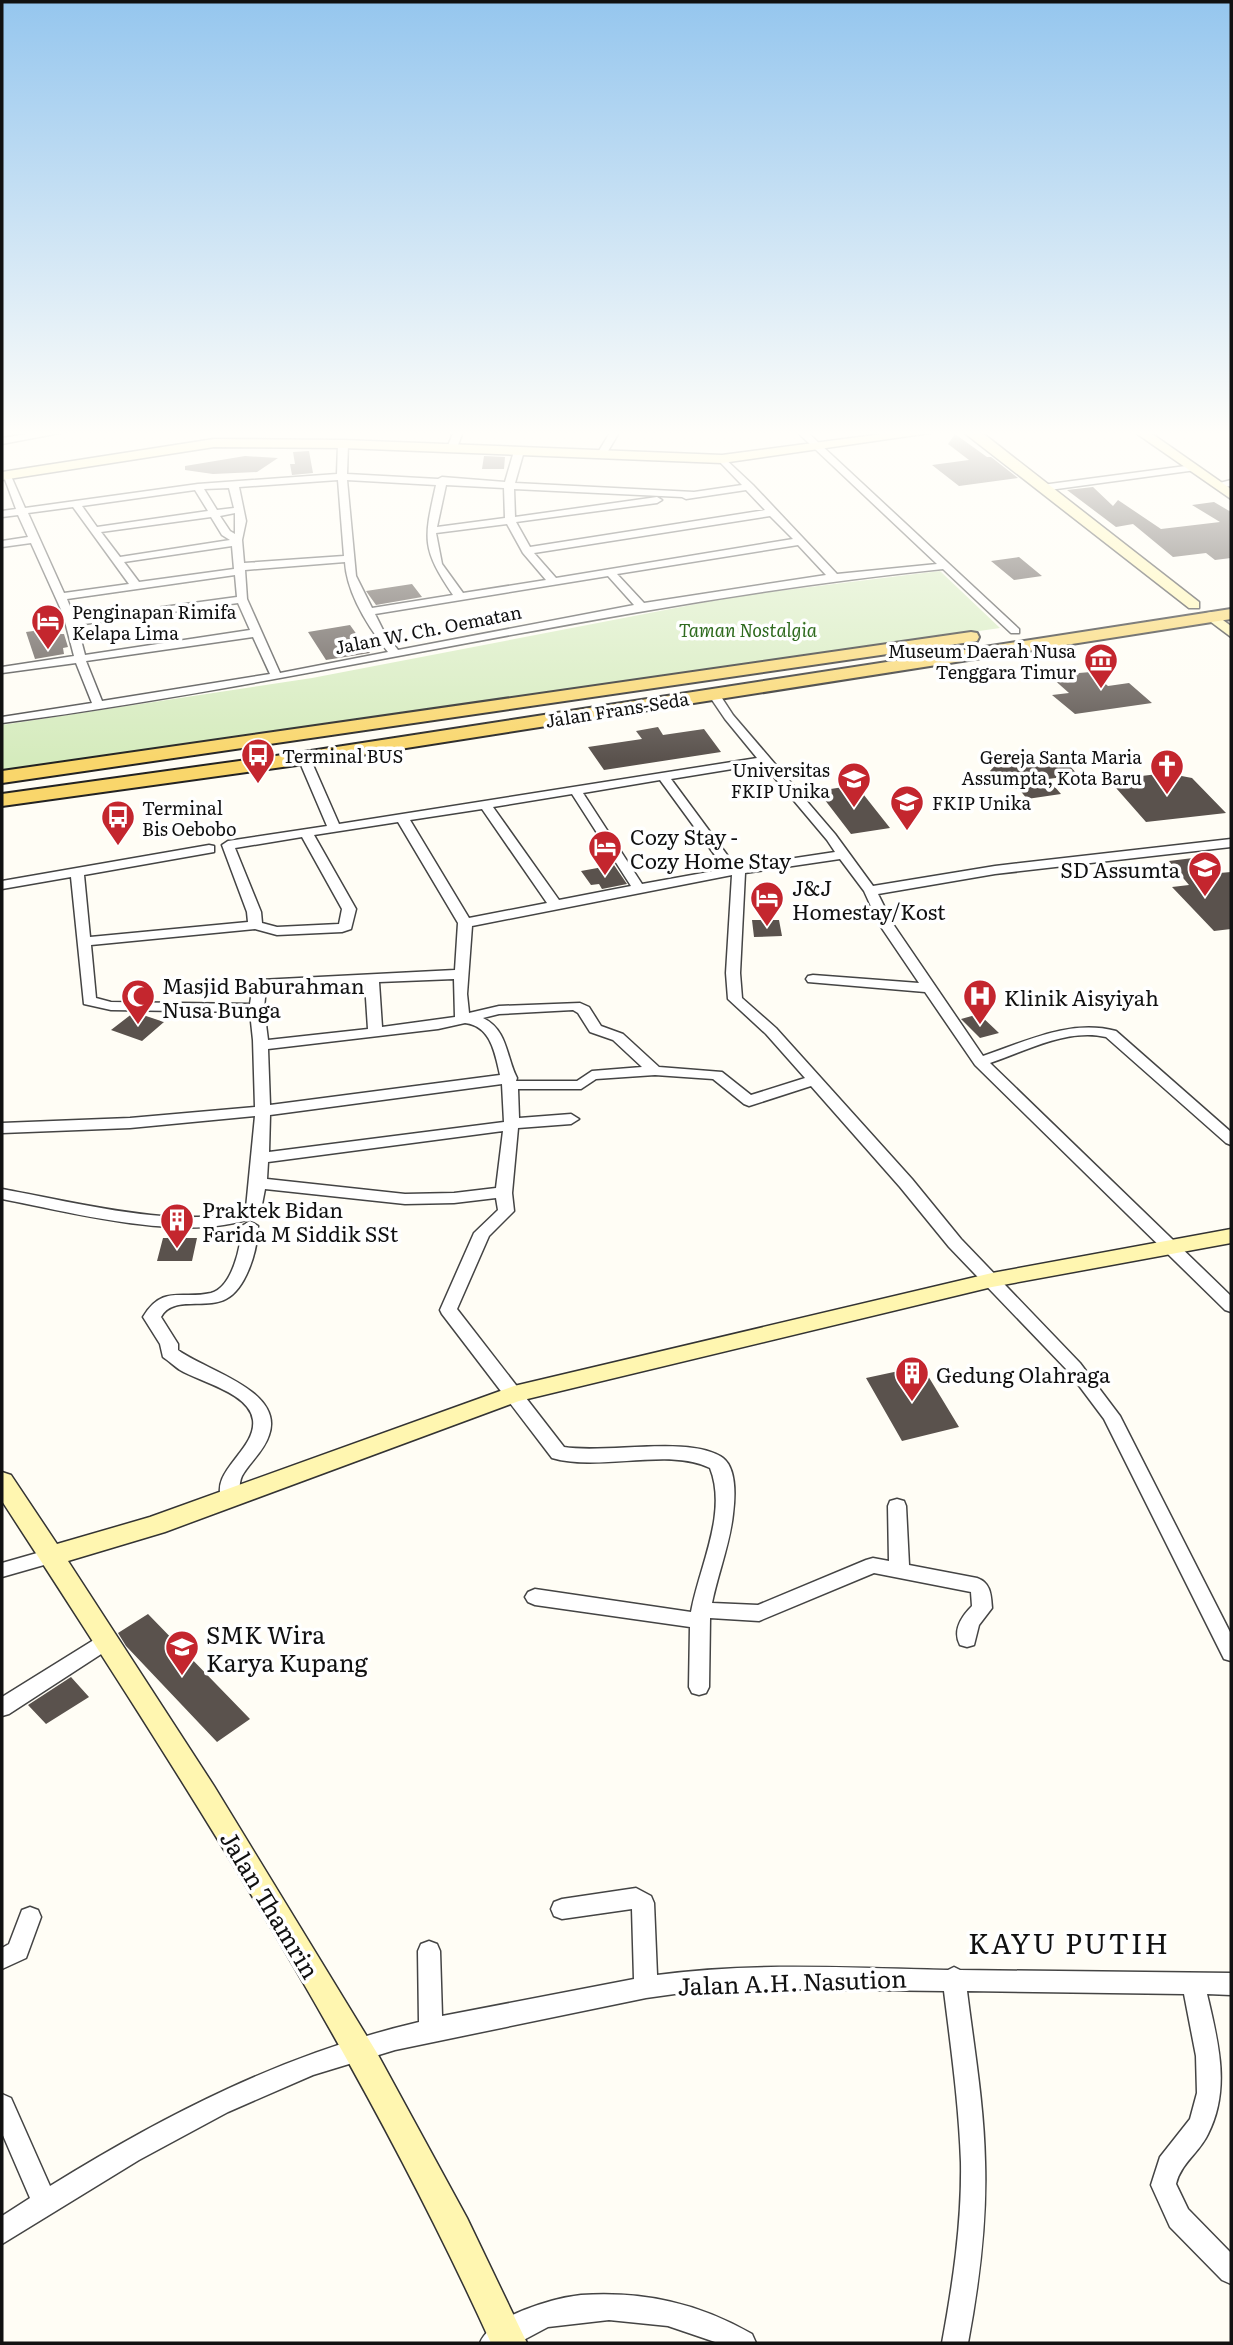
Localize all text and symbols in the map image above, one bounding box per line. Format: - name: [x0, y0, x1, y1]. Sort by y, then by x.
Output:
- place label: Penginapan Rimifa Kelapa Lima: [72, 598, 237, 646]
- street label: Jalan W. Ch. Oematan: [332, 598, 524, 660]
- hotel icon: Penginapan Rimifa Kelapa Lima: [29, 602, 67, 651]
- park label: Taman Nostalgia: [679, 616, 818, 643]
- place label: Museum Daerah Nusa Tenggara Timur: [888, 637, 1076, 685]
- museum icon: Museum Daerah Nusa Tenggara Timur: [1082, 641, 1120, 690]
- street label: Jalan Frans-Seda: [543, 684, 691, 734]
- bus stop icon: Terminal BUS: [239, 736, 277, 785]
- place label: Terminal BUS: [282, 742, 403, 769]
- place label: Gereja Santa Maria Assumpta, Kota Baru: [962, 743, 1142, 791]
- church icon: Gereja Santa Maria Assumpta, Kota Baru: [1148, 747, 1186, 796]
- place label: Universitas FKIP Unika: [731, 756, 830, 804]
- school or university icon: Universitas FKIP Unika: [835, 760, 873, 809]
- school or university icon: FKIP Unika: [888, 783, 926, 832]
- place label: FKIP Unika: [932, 789, 1032, 816]
- place label: Terminal Bis Oebobo: [142, 794, 237, 842]
- bus stop icon: Terminal Bis Oebobo: [99, 798, 137, 847]
- place label: Cozy Stay - Cozy Home Stay: [630, 820, 792, 875]
- hotel icon: Cozy Stay - Cozy Home Stay: [586, 828, 624, 877]
- school or university icon: SD Assumta: [1186, 849, 1224, 898]
- place label: SD Assumta: [1060, 853, 1181, 884]
- place label: J&J Homestay/Kost: [792, 871, 946, 926]
- hotel icon: J&J Homestay/Kost: [748, 879, 786, 928]
- place label: Masjid Baburahman Nusa Bunga: [162, 969, 365, 1024]
- mosque icon: Masjid Baburahman Nusa Bunga: [119, 977, 157, 1026]
- hospital icon: Klinik Aisyiyah: [961, 977, 999, 1026]
- place label: Klinik Aisyiyah: [1004, 981, 1159, 1012]
- place label: Praktek Bidan Farida M Siddik SSt: [202, 1193, 399, 1248]
- building icon: Praktek Bidan Farida M Siddik SSt: [158, 1201, 196, 1250]
- building icon: Gedung Olahraga: [893, 1354, 931, 1403]
- place label: Gedung Olahraga: [936, 1358, 1111, 1389]
- place label: SMK Wira Karya Kupang: [206, 1616, 369, 1679]
- school or university icon: SMK Wira Karya Kupang: [163, 1628, 201, 1677]
- street label: Jalan Thamrin: [213, 1823, 329, 1985]
- district label: KAYU PUTIH: [968, 1921, 1170, 1963]
- street label: Jalan A.H. Nasution: [677, 1960, 907, 2002]

